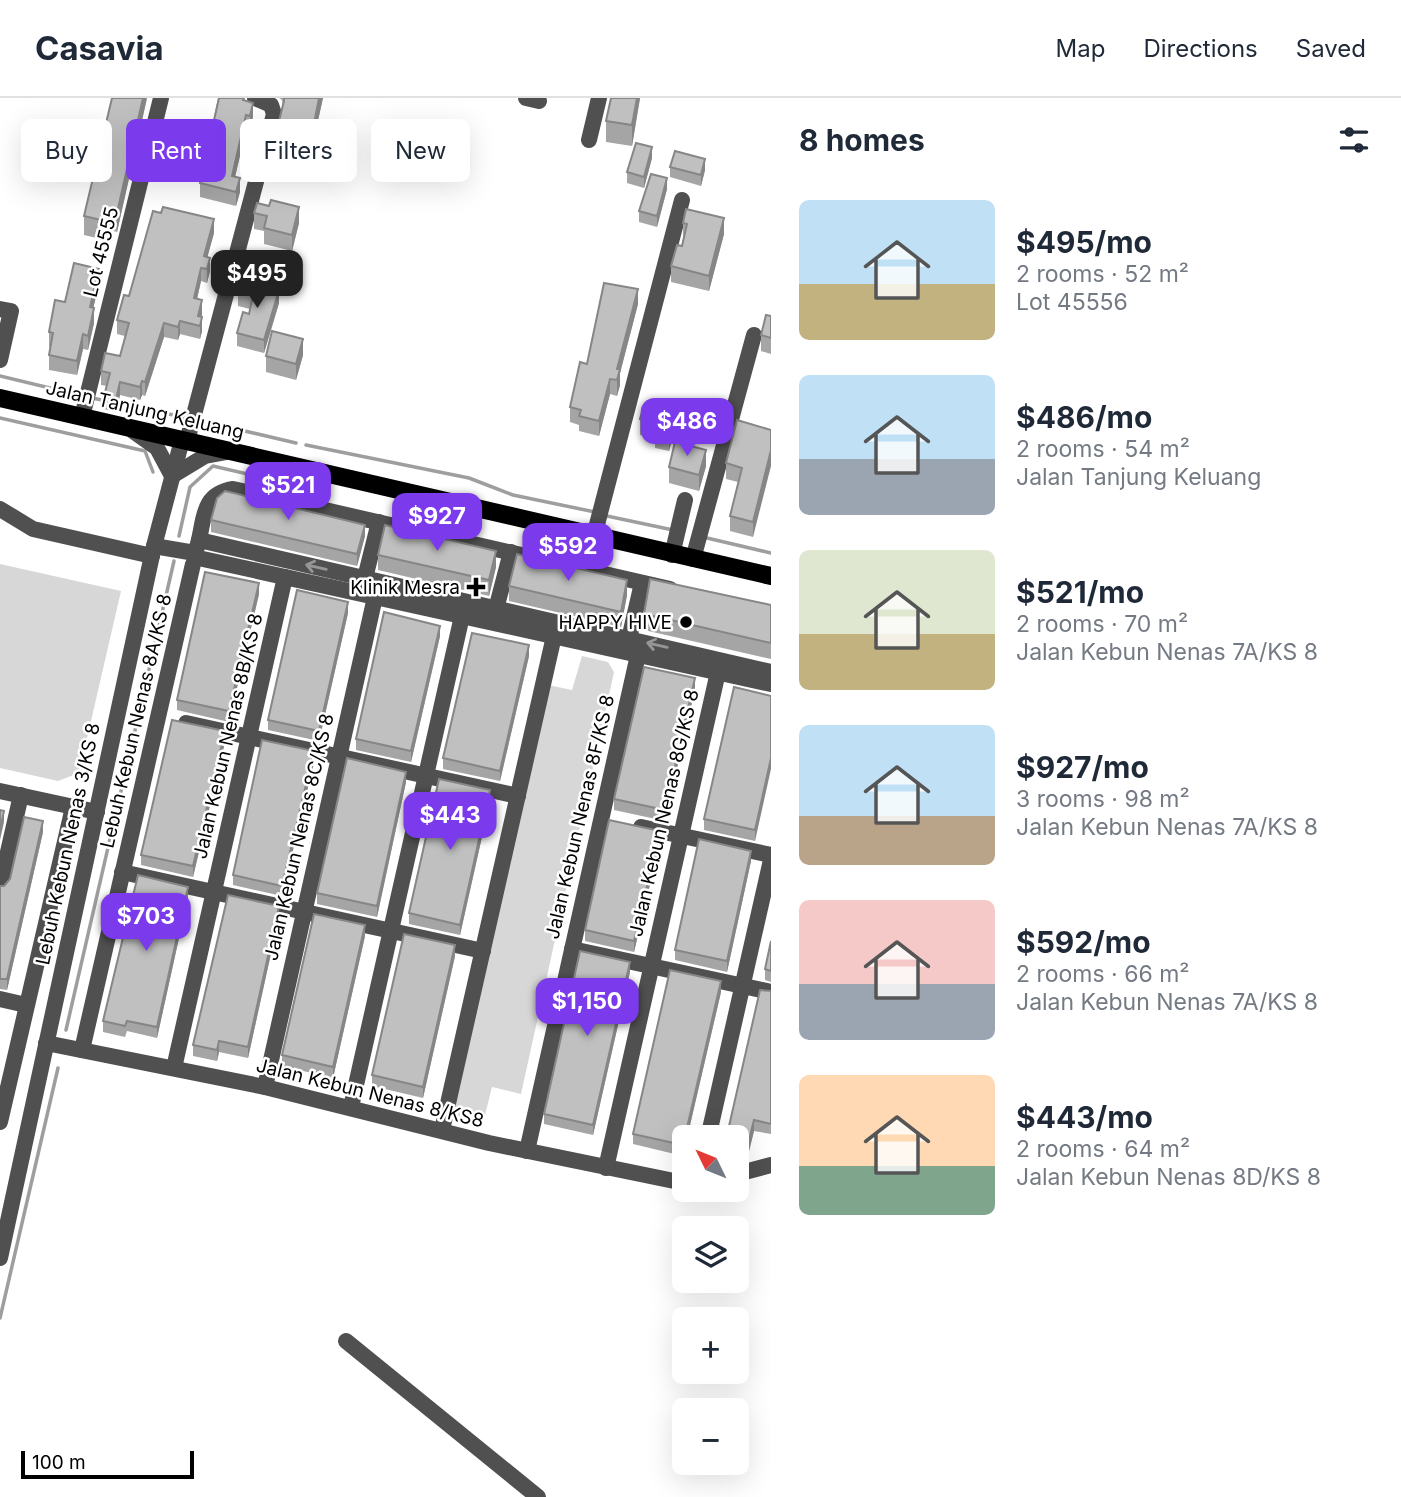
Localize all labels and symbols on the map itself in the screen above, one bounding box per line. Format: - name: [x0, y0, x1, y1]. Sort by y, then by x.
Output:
- street label: Lot 45555: [79, 205, 123, 299]
- pin: $495: [216, 250, 298, 310]
- street label: Jalan Tanjung Keluang: [44, 376, 246, 444]
- pin: $486: [646, 398, 728, 458]
- pin: $521: [247, 462, 329, 522]
- pin: $927: [396, 494, 478, 553]
- pin: $592: [527, 524, 609, 583]
- one-way arrow: [305, 560, 328, 573]
- place label: Klinik Mesra: [350, 576, 460, 599]
- marker: Klinik Mesra: [466, 577, 486, 597]
- street label: Lebuh Kebun Nenas 8A/KS 8: [96, 592, 176, 850]
- street label: Jalan Kebun Nenas 8B/KS 8: [189, 611, 267, 861]
- place label: HAPPY HIVE: [559, 611, 672, 634]
- marker: HAPPY HIVE: [678, 614, 694, 630]
- one-way arrow: [646, 638, 669, 651]
- street label: Jalan Kebun Nenas 8G/KS 8: [624, 687, 704, 939]
- street label: Jalan Kebun Nenas 8F/KS 8: [541, 693, 619, 941]
- street label: Jalan Kebun Nenas 8C/KS 8: [259, 711, 339, 963]
- street label: Lebuh Kebun Nenas 3/KS 8: [31, 721, 105, 967]
- pin: $443: [409, 792, 491, 852]
- pin: $703: [105, 894, 187, 953]
- pin: $1,150: [530, 978, 644, 1038]
- street label: Jalan Kebun Nenas 8/KS8: [254, 1054, 486, 1132]
- north arrow: [672, 1125, 749, 1202]
- scale bar: [21, 1448, 194, 1480]

